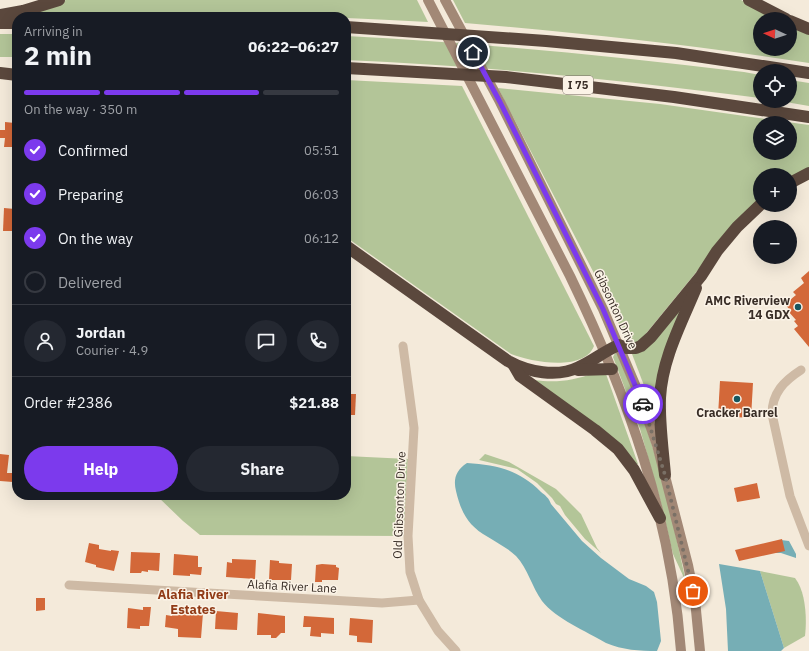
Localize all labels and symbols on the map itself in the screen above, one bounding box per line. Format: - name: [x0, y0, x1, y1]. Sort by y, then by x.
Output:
- north arrow: [753, 12, 797, 56]
- pin: [456, 35, 490, 69]
- road number: I 75: [563, 76, 593, 94]
- street label: Gibsonton Drive: [591, 267, 641, 352]
- place label: AMC Riverview 14 GDX: [705, 293, 790, 322]
- marker: AMC Riverview 14 GDX: [793, 302, 803, 312]
- courier: [623, 384, 663, 424]
- marker: Cracker Barrel: [732, 394, 742, 404]
- place label: Cracker Barrel: [696, 405, 778, 420]
- street label: Old Gibsonton Drive: [390, 451, 408, 559]
- pin: [676, 574, 710, 608]
- street label: Alafia River Lane: [247, 576, 338, 596]
- district label: Alafia River Estates: [157, 586, 229, 618]

